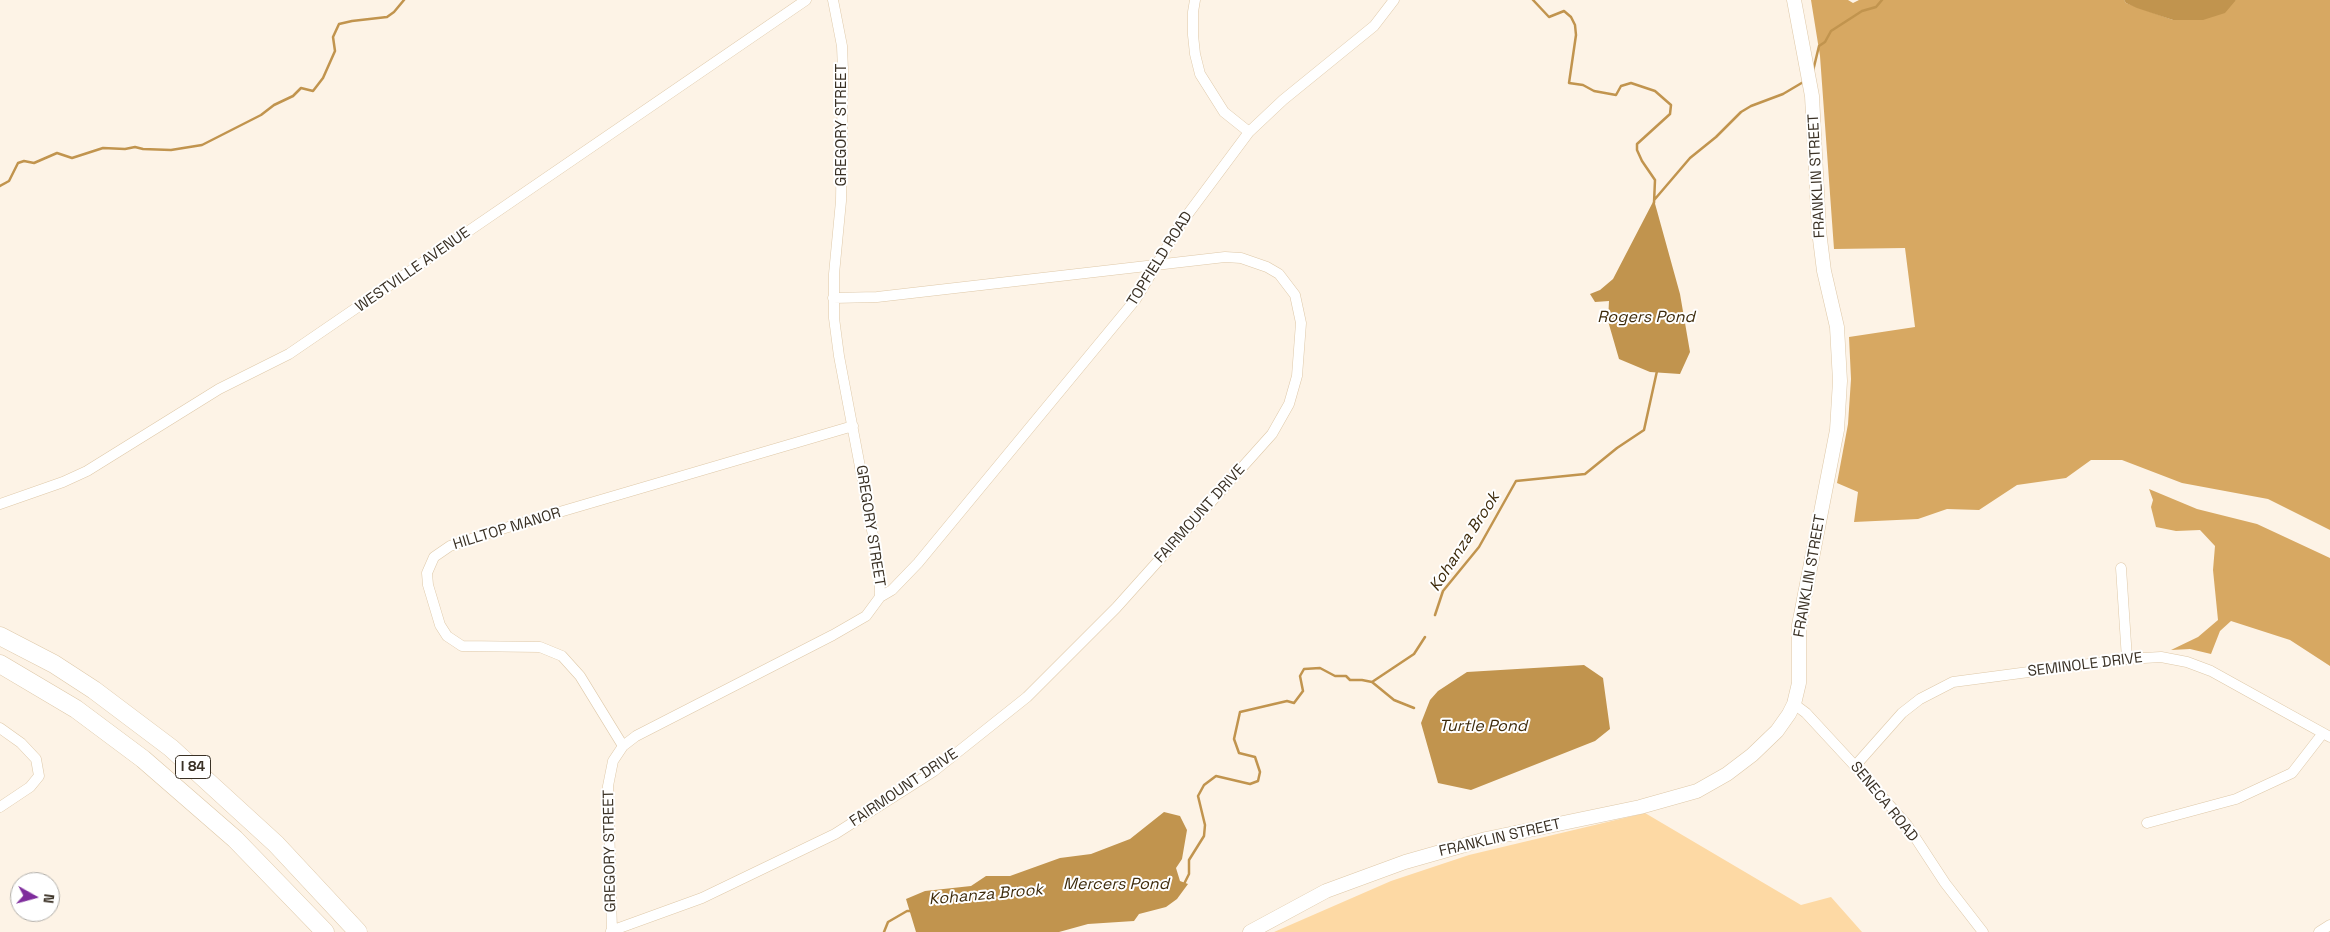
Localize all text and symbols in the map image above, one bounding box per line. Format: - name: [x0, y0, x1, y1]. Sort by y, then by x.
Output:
- street label: GREGORY STREET: [833, 64, 851, 186]
- street label: FRANKLIN STREET: [1805, 113, 1829, 239]
- street label: TOPFIELD ROAD: [1124, 208, 1196, 310]
- street label: WESTVILLE AVENUE: [352, 224, 474, 316]
- water label: Rogers Pond: [1597, 308, 1695, 328]
- street label: FAIRMOUNT DRIVE: [1151, 461, 1249, 567]
- street label: GREGORY STREET: [852, 464, 888, 588]
- water label: Kohanza Brook: [1426, 489, 1504, 595]
- street label: HILLTOP MANOR: [451, 504, 563, 554]
- street label: FRANKLIN STREET: [1790, 513, 1830, 639]
- street label: SEMINOLE DRIVE: [2027, 649, 2143, 681]
- water label: Turtle Pond: [1439, 717, 1527, 737]
- street label: FAIRMOUNT DRIVE: [847, 745, 961, 831]
- road number: I 84: [176, 756, 210, 779]
- street label: SENECA ROAD: [1846, 758, 1922, 846]
- street label: GREGORY STREET: [600, 789, 620, 913]
- street label: FRANKLIN STREET: [1437, 815, 1563, 861]
- north arrow: [10, 872, 60, 922]
- water label: Mercers Pond: [1063, 875, 1169, 895]
- water label: Kohanza Brook: [928, 880, 1044, 910]
- text: N: [39, 893, 58, 904]

